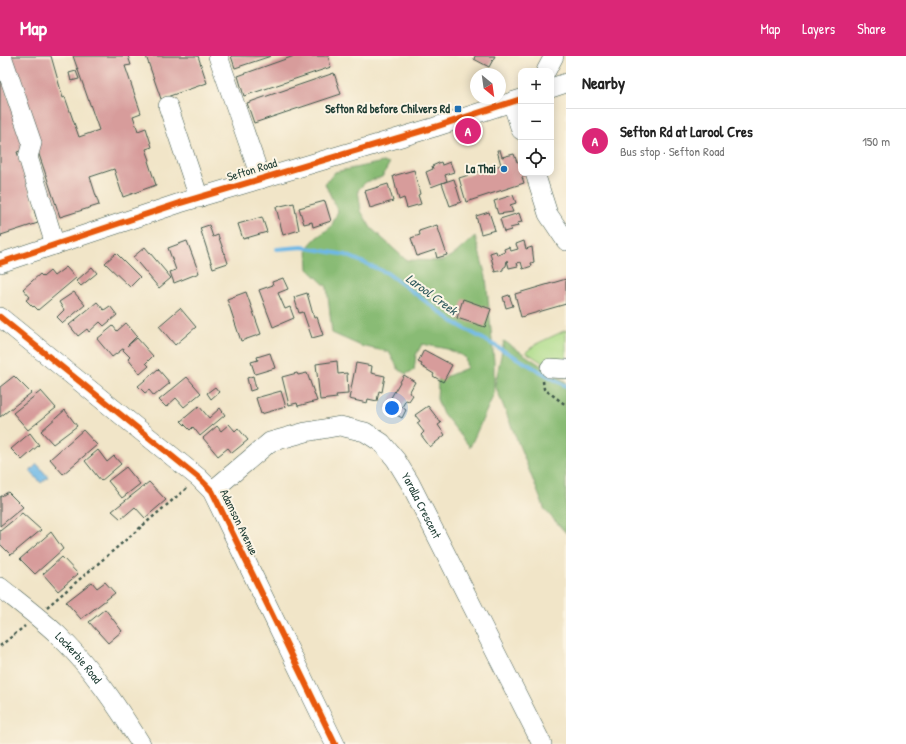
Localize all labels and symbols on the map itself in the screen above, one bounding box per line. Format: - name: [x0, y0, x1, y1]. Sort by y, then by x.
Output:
- north arrow: [470, 68, 506, 104]
- place label: Sefton Rd before Chilvers Rd: [325, 100, 450, 117]
- marker: Sefton Rd before Chilvers Rd: [453, 104, 463, 114]
- pin: A: [455, 116, 481, 146]
- street label: Sefton Road: [225, 154, 279, 185]
- place label: La Thai: [466, 160, 496, 177]
- marker: La Thai: [499, 164, 509, 174]
- water label: Larool Creek: [403, 269, 463, 320]
- your location: [382, 398, 402, 418]
- street label: Yaralla Crescent: [398, 469, 446, 542]
- street label: Adamson Avenue: [216, 486, 263, 558]
- street label: Lockerbie Road: [52, 628, 106, 687]

